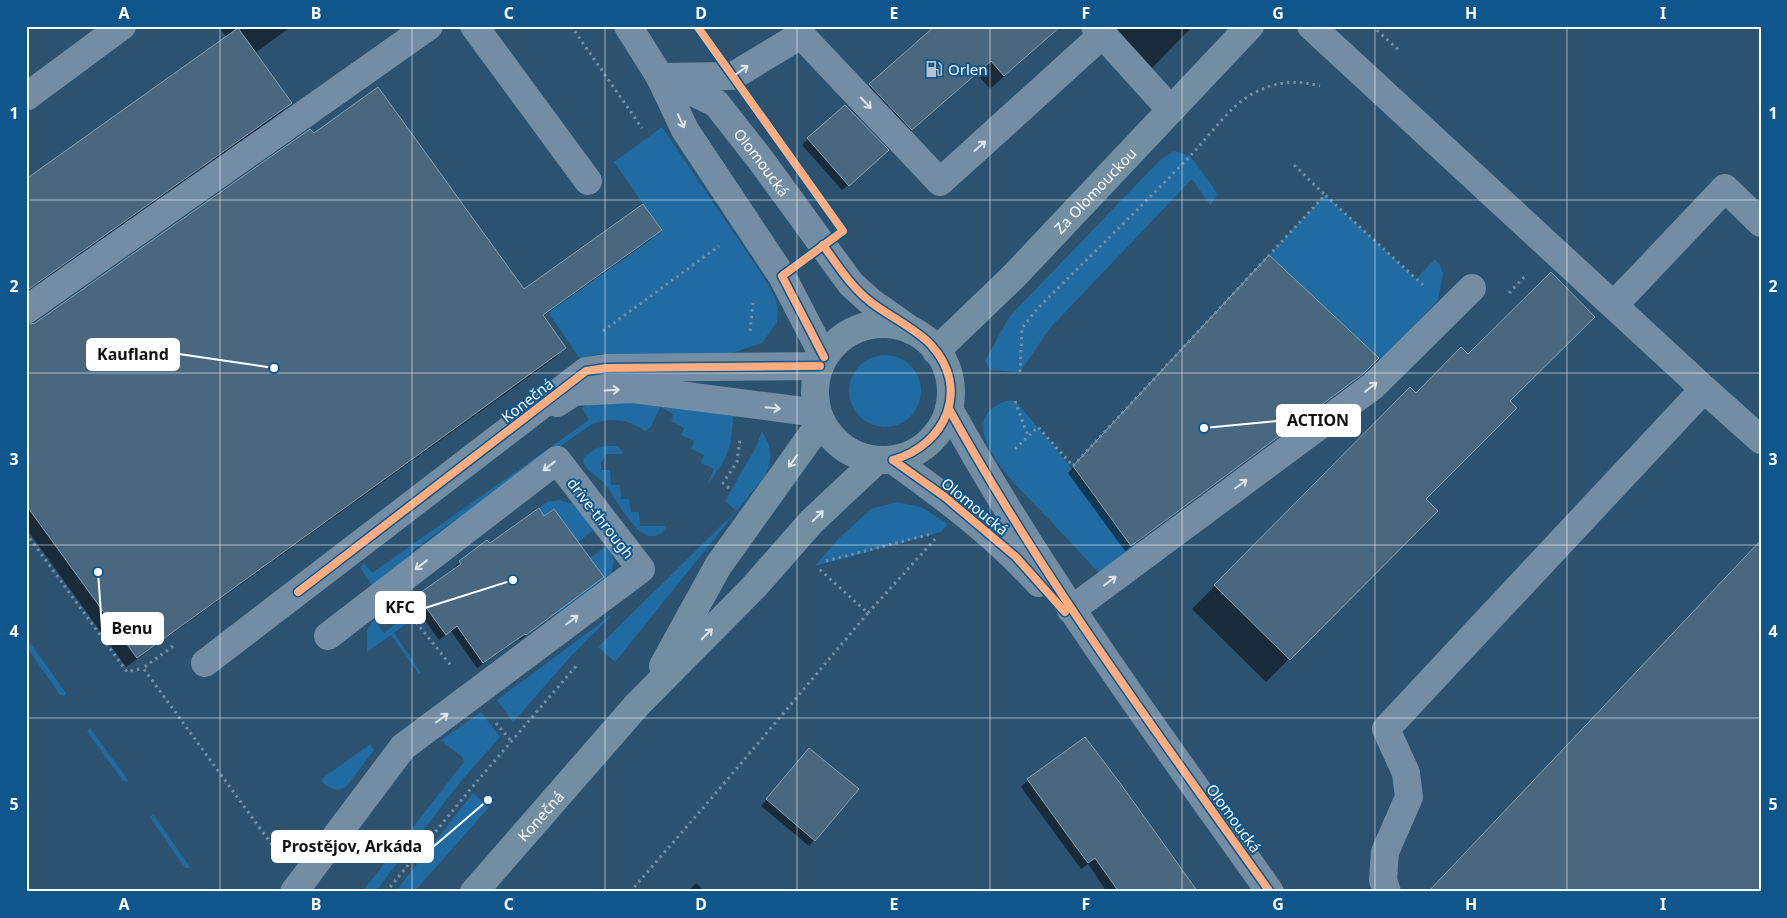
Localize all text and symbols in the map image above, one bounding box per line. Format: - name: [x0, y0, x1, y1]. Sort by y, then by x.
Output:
- text: A: [118, 2, 130, 24]
- text: B: [311, 2, 321, 24]
- text: C: [504, 2, 514, 24]
- text: D: [695, 2, 707, 24]
- text: E: [890, 2, 899, 24]
- text: F: [1082, 2, 1090, 24]
- text: G: [1272, 2, 1284, 24]
- text: H: [1465, 2, 1477, 24]
- text: I: [1660, 2, 1666, 24]
- fuel station icon: Orlen: [924, 59, 944, 79]
- place label: Orlen: [948, 59, 988, 79]
- one-way arrow: [735, 65, 749, 75]
- one-way arrow: [860, 97, 872, 109]
- text: 1: [9, 102, 19, 124]
- text: 1: [1768, 102, 1778, 124]
- one-way arrow: [677, 113, 686, 128]
- street label: Olomoucká: [730, 124, 794, 201]
- one-way arrow: [973, 140, 986, 152]
- street label: Za Olomouckou: [1049, 143, 1140, 238]
- text: 2: [9, 275, 19, 297]
- text: 2: [1768, 275, 1778, 297]
- callout: Kaufland: [87, 339, 179, 370]
- text: Kaufland: [97, 343, 169, 365]
- street label: Konečná: [497, 373, 557, 427]
- one-way arrow: [1364, 381, 1377, 392]
- one-way arrow: [603, 386, 619, 395]
- one-way arrow: [764, 403, 780, 413]
- callout: ACTION: [1277, 405, 1360, 436]
- text: ACTION: [1287, 409, 1349, 431]
- text: 3: [9, 448, 19, 470]
- text: 3: [1768, 448, 1778, 470]
- one-way arrow: [788, 454, 798, 468]
- one-way arrow: [543, 460, 556, 471]
- street label: drive-through: [563, 473, 639, 563]
- street label: Olomoucká: [937, 473, 1013, 539]
- one-way arrow: [1234, 479, 1248, 489]
- one-way arrow: [811, 510, 824, 522]
- one-way arrow: [414, 560, 427, 571]
- one-way arrow: [1103, 576, 1117, 586]
- callout: KFC: [376, 592, 425, 623]
- text: KFC: [385, 596, 415, 618]
- callout: Benu: [102, 613, 163, 644]
- one-way arrow: [565, 615, 579, 625]
- text: Benu: [112, 617, 153, 639]
- text: 4: [9, 620, 19, 642]
- text: 4: [1768, 620, 1778, 642]
- one-way arrow: [700, 629, 712, 641]
- one-way arrow: [435, 712, 448, 723]
- street label: Olomoucká: [1202, 779, 1266, 857]
- street label: Konečná: [513, 786, 568, 845]
- text: 5: [9, 793, 19, 815]
- text: 5: [1768, 793, 1778, 815]
- callout: Prostějov, Arkáda: [272, 831, 433, 862]
- text: Prostějov, Arkáda: [282, 835, 422, 857]
- text: A: [118, 893, 130, 915]
- text: B: [311, 893, 321, 915]
- text: C: [504, 893, 514, 915]
- text: D: [695, 893, 707, 915]
- text: E: [890, 893, 899, 915]
- text: F: [1082, 893, 1090, 915]
- text: G: [1272, 893, 1284, 915]
- text: H: [1465, 893, 1477, 915]
- text: I: [1660, 893, 1666, 915]

